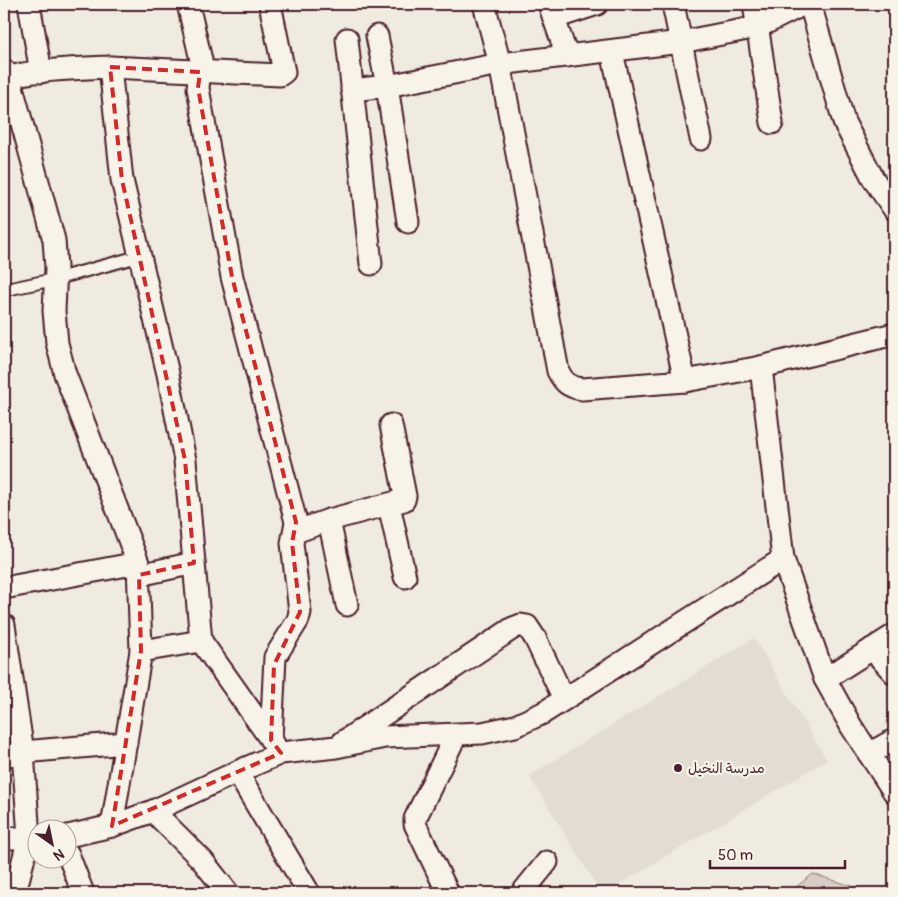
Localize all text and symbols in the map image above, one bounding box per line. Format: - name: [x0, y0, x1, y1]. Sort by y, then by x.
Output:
- place label: مدرسة النخيل: [688, 760, 765, 777]
- marker: مدرسة النخيل: [672, 762, 684, 774]
- north arrow: [28, 820, 78, 870]
- scale bar: [710, 837, 846, 869]
- text: N: [50, 845, 67, 864]
- text: 50 m: [718, 846, 753, 865]

